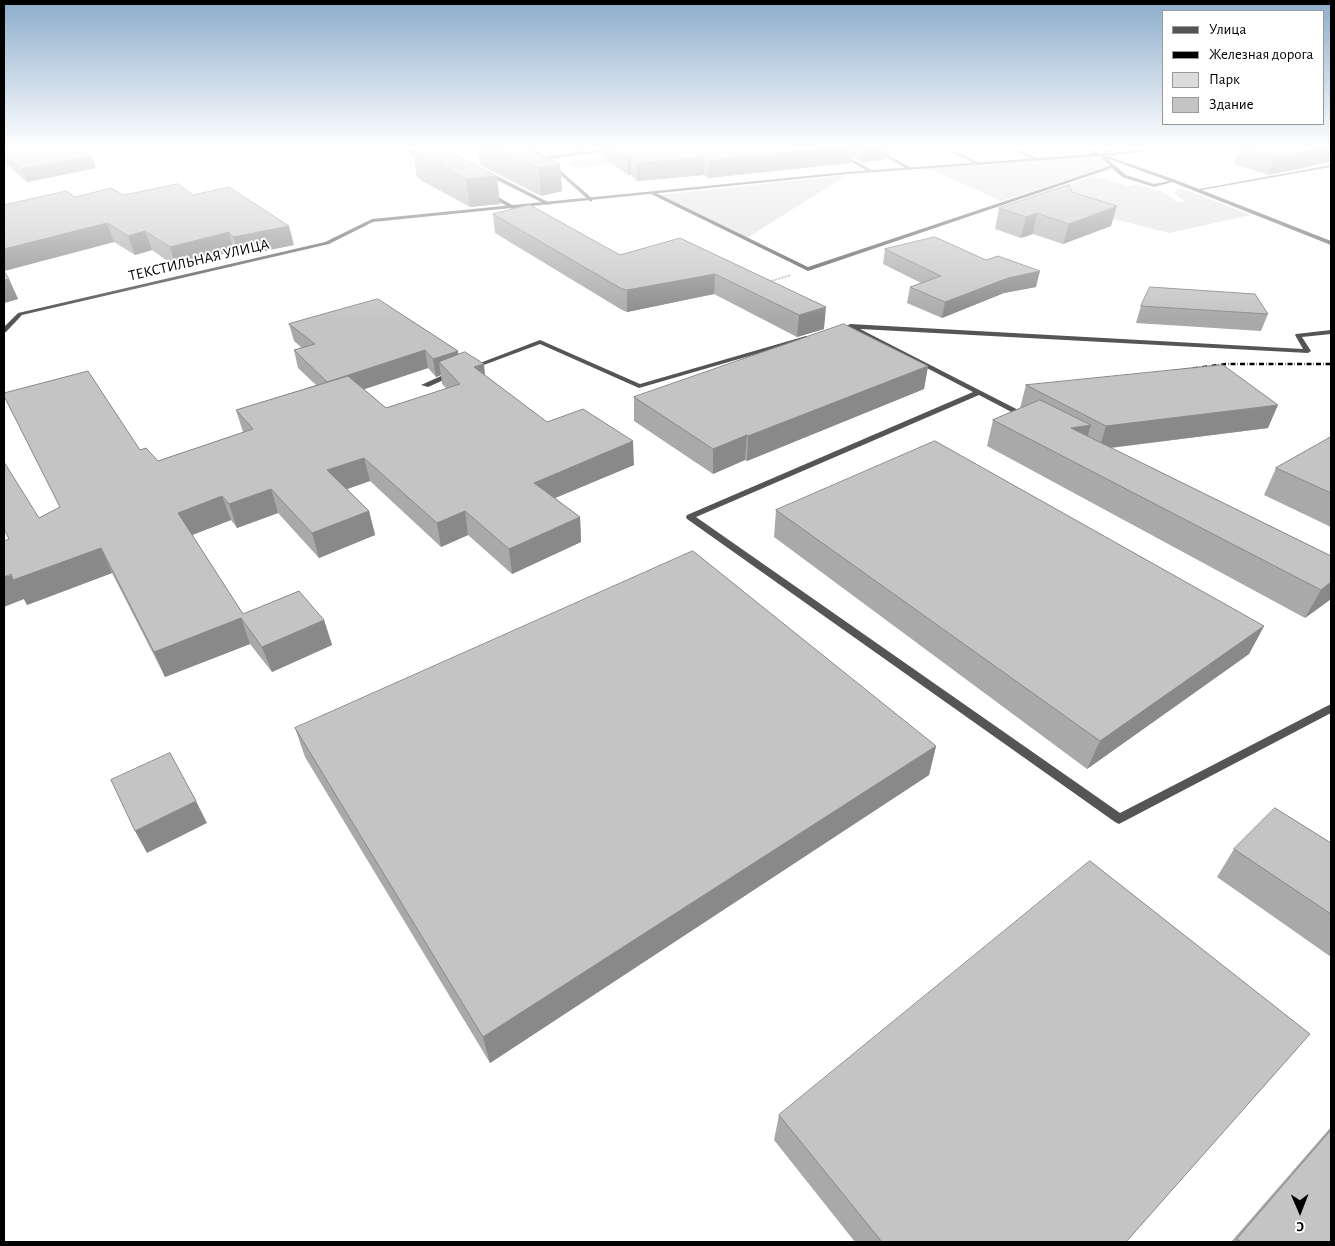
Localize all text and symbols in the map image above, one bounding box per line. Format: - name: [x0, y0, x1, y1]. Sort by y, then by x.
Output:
- legend: [1162, 10, 1325, 125]
- text: Улица: [1209, 22, 1246, 37]
- text: Железная дорога: [1209, 47, 1313, 62]
- text: Парк: [1209, 72, 1240, 87]
- text: Здание: [1209, 97, 1254, 112]
- street label: ТЕКСТИЛЬНАЯ УЛИЦА: [127, 235, 271, 285]
- north arrow: [1275, 1186, 1325, 1236]
- text: С: [1296, 1219, 1304, 1233]

